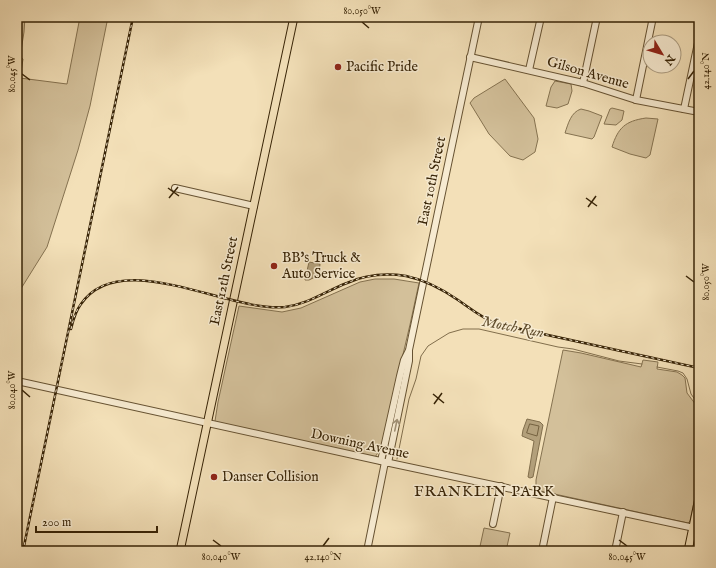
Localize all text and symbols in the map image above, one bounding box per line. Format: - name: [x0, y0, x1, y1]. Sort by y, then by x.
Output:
- text: 80.050°W: [343, 5, 381, 18]
- north arrow: [642, 34, 682, 74]
- text: N: [660, 51, 678, 68]
- text: 42.140°N: [700, 52, 713, 90]
- street label: Gilson Avenue: [545, 53, 632, 93]
- text: 80.045°W: [6, 55, 19, 93]
- place label: Pacific Pride: [346, 58, 418, 76]
- marker: Pacific Pride: [333, 62, 343, 72]
- street label: East 10th Street: [414, 135, 450, 227]
- street label: East 12th Street: [206, 235, 242, 327]
- place label: BB's Truck & Auto Service: [281, 249, 361, 283]
- marker: BB's Truck & Auto Service: [269, 261, 279, 271]
- text: 80.050°W: [700, 263, 713, 301]
- water label: Motch Run: [480, 312, 546, 342]
- text: 80.040°W: [6, 370, 19, 409]
- one-way arrow: [392, 418, 400, 431]
- street label: Downing Avenue: [309, 425, 411, 463]
- place label: Danser Collision: [222, 468, 319, 486]
- marker: Danser Collision: [209, 472, 219, 482]
- district label: FRANKLIN PARK: [414, 482, 556, 501]
- scale bar: [36, 508, 157, 534]
- text: 200 m: [42, 515, 71, 530]
- text: 80.040°W: [202, 551, 241, 564]
- text: 42.140°N: [304, 551, 342, 564]
- text: 80.045°W: [608, 551, 646, 564]

